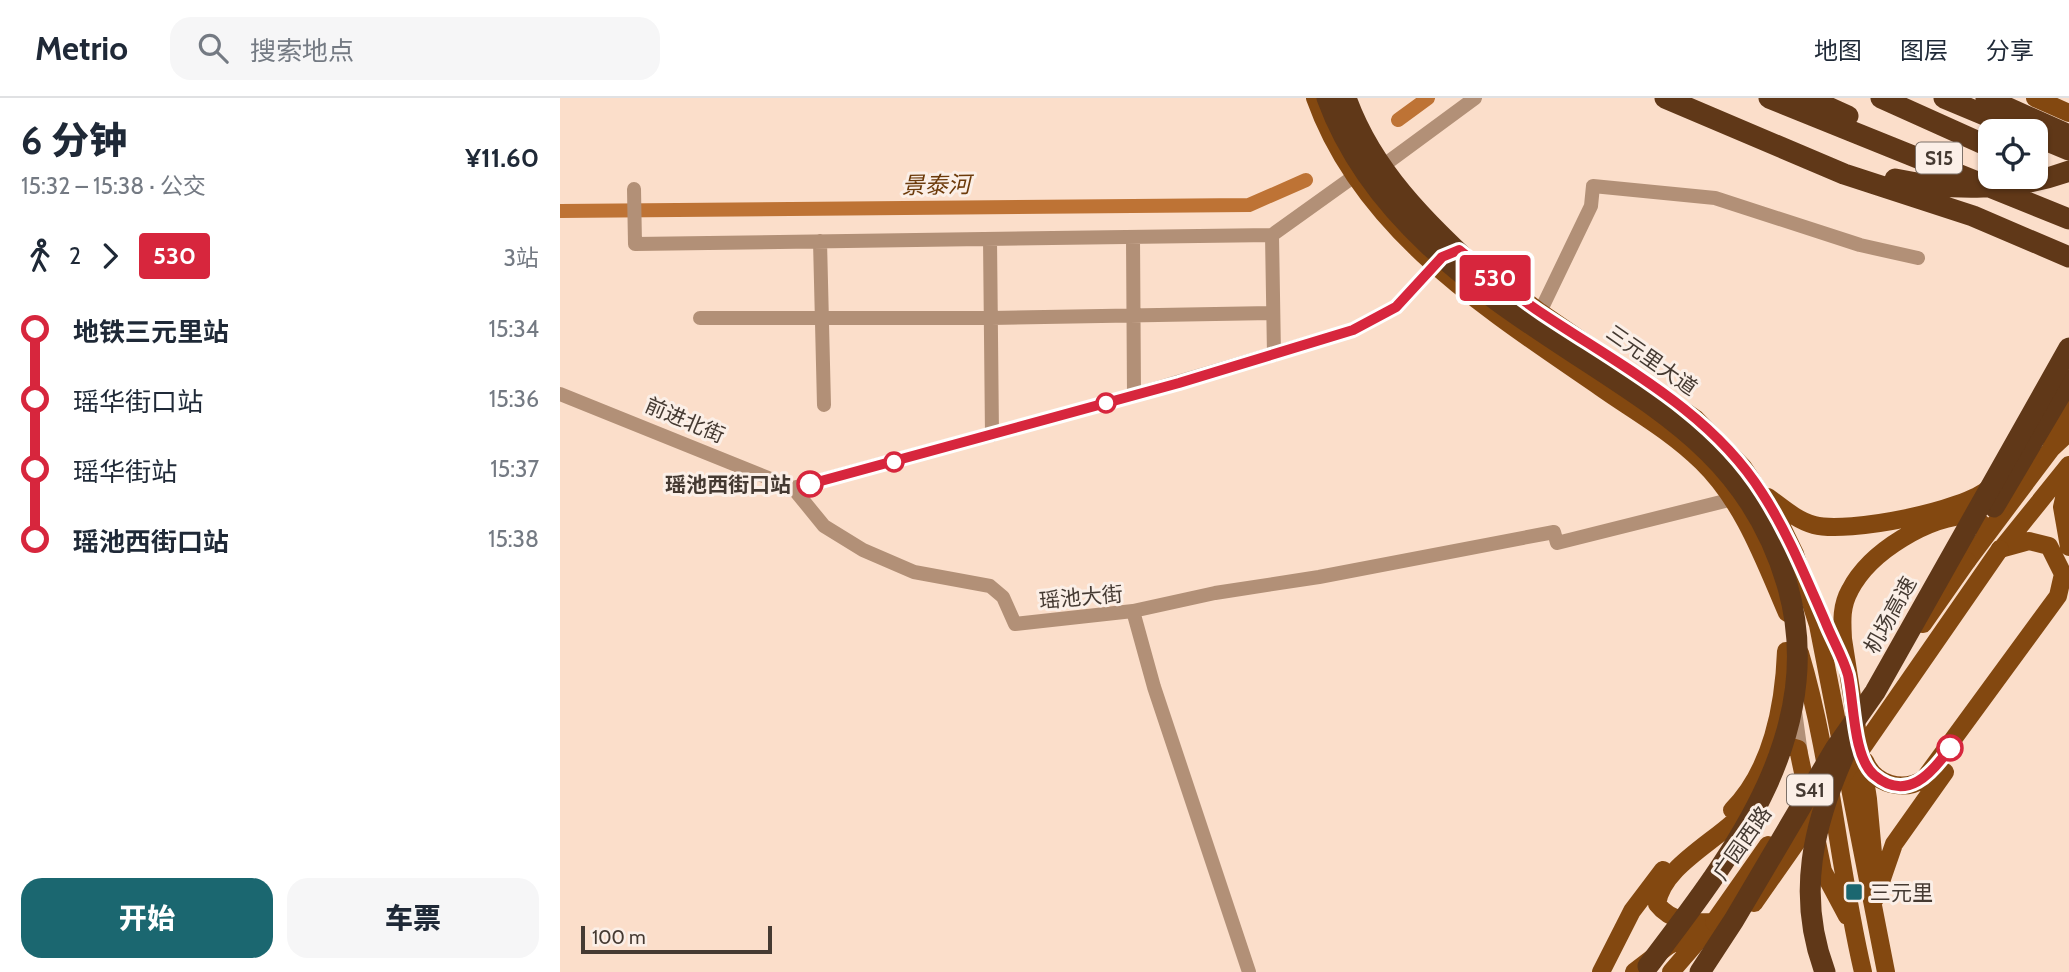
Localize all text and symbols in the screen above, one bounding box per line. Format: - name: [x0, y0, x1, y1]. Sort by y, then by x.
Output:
- search box: [170, 17, 660, 80]
- text: Metrio: [35, 28, 128, 68]
- icon: search: [194, 29, 232, 67]
- text: 搜索地点: [250, 35, 354, 67]
- text: 地图: [1814, 36, 1862, 65]
- text: 图层: [1900, 36, 1948, 65]
- text: 分享: [1986, 36, 2034, 65]
- text: 6 分钟: [21, 117, 127, 164]
- map controls: [1978, 119, 2048, 189]
- button: locate: [1978, 119, 2048, 189]
- text: ¥11.60: [465, 142, 539, 174]
- road number: S15: [1916, 142, 1962, 174]
- water label: 景泰河: [901, 170, 975, 200]
- text: 15:32 – 15:38 · 公交: [21, 172, 206, 200]
- icon: walk: [21, 237, 59, 275]
- icon: forward: [91, 237, 129, 275]
- text: 530: [153, 241, 196, 270]
- text: 2: [69, 242, 81, 270]
- text: 3站: [504, 244, 539, 272]
- line badge: 530: [1455, 255, 1535, 301]
- text: 530: [1474, 263, 1516, 292]
- text: 15:34: [489, 315, 539, 343]
- text: 地铁三元里站: [73, 316, 229, 348]
- street label: 三元里大道: [1602, 320, 1702, 400]
- text: 15:36: [489, 385, 539, 413]
- text: 瑶华街口站: [73, 386, 203, 418]
- street label: 前进北街: [641, 392, 729, 448]
- unlabelled marker: [1096, 393, 1116, 413]
- unlabelled marker: [884, 452, 904, 472]
- text: 15:37: [490, 455, 539, 483]
- text: 瑶华街站: [73, 456, 177, 488]
- marker: 瑶池西街口站: [797, 471, 823, 497]
- place label: 瑶池西街口站: [665, 472, 791, 497]
- text: 15:38: [488, 525, 539, 553]
- text: 瑶池西街口站: [73, 526, 229, 558]
- street label: 机场高速: [1859, 572, 1921, 658]
- street label: 瑶池大街: [1038, 581, 1124, 613]
- unlabelled marker: [1937, 735, 1963, 761]
- road number: S41: [1787, 775, 1833, 806]
- street label: 广园西路: [1708, 801, 1776, 885]
- button: 开始: [21, 878, 273, 958]
- button: 车票: [287, 878, 539, 958]
- place label: 三元里: [1870, 880, 1933, 905]
- marker: 三元里: [1844, 882, 1864, 902]
- scale bar: [581, 923, 772, 955]
- text: 100 m: [592, 926, 646, 949]

